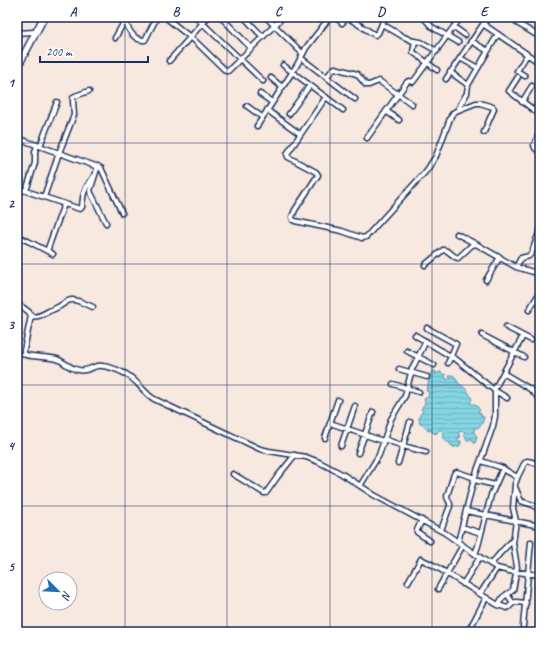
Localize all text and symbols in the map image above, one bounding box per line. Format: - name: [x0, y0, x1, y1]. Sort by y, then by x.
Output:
- text: A: [70, 4, 78, 20]
- text: B: [173, 4, 181, 20]
- text: C: [275, 4, 283, 20]
- text: D: [377, 4, 386, 20]
- text: E: [481, 4, 490, 20]
- scale bar: [40, 38, 148, 64]
- text: 200 m: [46, 44, 73, 60]
- text: 1: [8, 75, 16, 91]
- text: 2: [8, 196, 15, 212]
- text: 3: [8, 317, 15, 333]
- text: 4: [8, 438, 16, 454]
- text: 5: [8, 559, 15, 575]
- north arrow: [38, 571, 78, 611]
- text: N: [58, 589, 75, 603]

